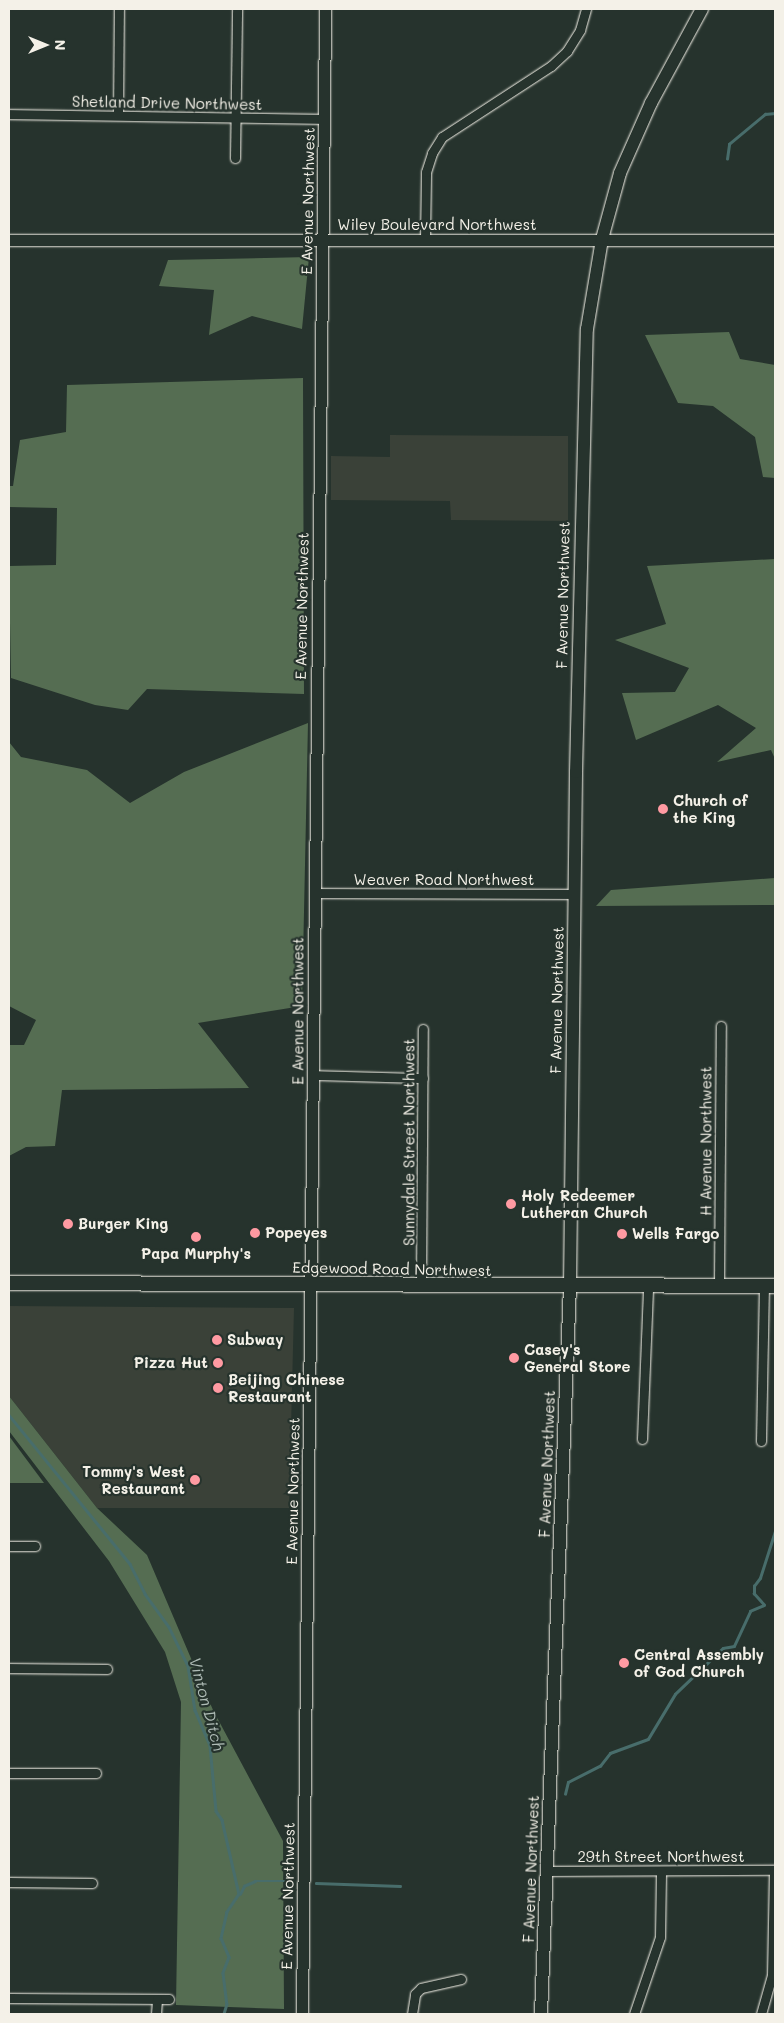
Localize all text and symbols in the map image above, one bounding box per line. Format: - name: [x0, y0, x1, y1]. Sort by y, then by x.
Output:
- north arrow: [20, 20, 70, 70]
- text: N: [51, 40, 70, 50]
- street label: Shetland Drive Northwest: [72, 92, 262, 114]
- street label: E Avenue Northwest: [298, 127, 318, 275]
- street label: Wiley Boulevard Northwest: [337, 216, 537, 234]
- street label: F Avenue Northwest: [553, 521, 573, 669]
- street label: E Avenue Northwest: [292, 532, 312, 680]
- place label: Church of the King: [673, 791, 748, 826]
- marker: Church of the King: [657, 803, 669, 815]
- street label: Weaver Road Northwest: [354, 871, 534, 889]
- street label: F Avenue Northwest: [547, 926, 567, 1074]
- street label: E Avenue Northwest: [289, 937, 307, 1085]
- street label: Sunnydale Street Northwest: [400, 1038, 418, 1246]
- street label: H Avenue Northwest: [697, 1066, 715, 1216]
- place label: Holy Redeemer Lutheran Church: [521, 1186, 648, 1221]
- marker: Holy Redeemer Lutheran Church: [505, 1198, 517, 1210]
- place label: Burger King: [78, 1215, 168, 1233]
- marker: Burger King: [62, 1218, 74, 1230]
- place label: Popeyes: [265, 1224, 327, 1242]
- place label: Wells Fargo: [632, 1225, 719, 1243]
- marker: Popeyes: [249, 1227, 261, 1239]
- marker: Wells Fargo: [616, 1228, 628, 1240]
- marker: Papa Murphy's: [190, 1231, 202, 1243]
- place label: Papa Murphy's: [141, 1245, 251, 1263]
- street label: Edgewood Road Northwest: [292, 1258, 492, 1280]
- place label: Subway: [227, 1331, 283, 1349]
- marker: Subway: [211, 1334, 223, 1346]
- place label: Casey's General Store: [524, 1340, 630, 1375]
- marker: Casey's General Store: [508, 1352, 520, 1364]
- place label: Pizza Hut: [134, 1354, 208, 1372]
- marker: Pizza Hut: [212, 1357, 224, 1369]
- place label: Beijing Chinese Restaurant: [228, 1370, 345, 1405]
- marker: Beijing Chinese Restaurant: [212, 1382, 224, 1394]
- street label: F Avenue Northwest: [535, 1390, 559, 1538]
- street label: E Avenue Northwest: [283, 1417, 303, 1565]
- place label: Tommy's West Restaurant: [82, 1462, 185, 1497]
- marker: Tommy's West Restaurant: [189, 1474, 201, 1486]
- place label: Central Assembly of God Church: [634, 1645, 764, 1680]
- water label: Vinton Ditch: [185, 1655, 229, 1753]
- marker: Central Assembly of God Church: [618, 1657, 630, 1669]
- street label: F Avenue Northwest: [519, 1795, 543, 1943]
- street label: E Avenue Northwest: [278, 1822, 298, 1970]
- street label: 29th Street Northwest: [578, 1848, 744, 1866]

